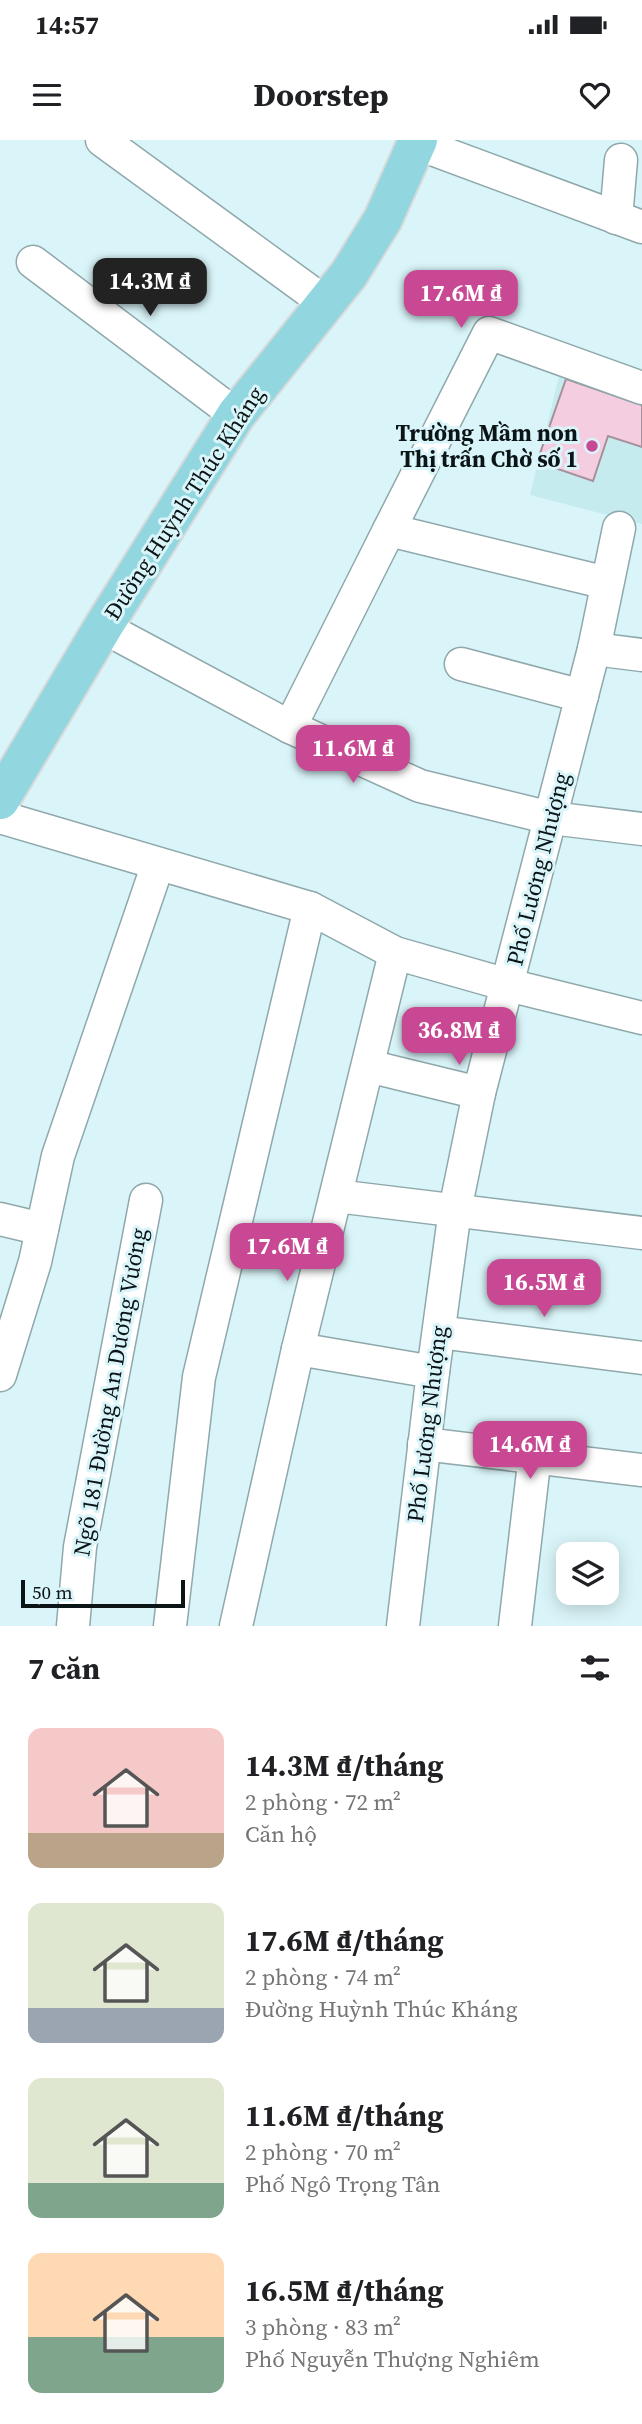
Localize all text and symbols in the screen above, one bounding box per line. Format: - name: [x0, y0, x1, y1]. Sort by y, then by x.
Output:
- text: 14:57: [35, 7, 99, 43]
- text: Doorstep: [253, 73, 389, 117]
- icon: menu: [28, 76, 66, 114]
- icon: heart: [576, 76, 614, 114]
- pin: 14.3M ₫: [85, 258, 215, 318]
- text: 14.3M ₫: [109, 265, 191, 297]
- pin: 17.6M ₫: [396, 270, 526, 330]
- text: 17.6M ₫: [420, 277, 502, 309]
- street label: Đường Huỳnh Thúc Kháng: [96, 380, 272, 626]
- place label: Trường Mầm non Thị trấn Chờ số 1: [396, 417, 578, 475]
- marker: Trường Mầm non Thị trấn Chờ số 1: [584, 438, 600, 454]
- pin: 11.6M ₫: [288, 726, 418, 785]
- text: 11.6M ₫: [312, 732, 394, 764]
- street label: Phố Lương Nhượng: [498, 769, 578, 969]
- pin: 36.8M ₫: [394, 1007, 524, 1067]
- text: 36.8M ₫: [418, 1014, 500, 1046]
- pin: 17.6M ₫: [222, 1224, 352, 1283]
- street label: Ngõ 181 Đường An Dương Vương: [65, 1225, 155, 1559]
- text: 17.6M ₫: [246, 1230, 328, 1262]
- pin: 16.5M ₫: [479, 1260, 609, 1319]
- text: 16.5M ₫: [503, 1266, 585, 1298]
- street label: Phố Lương Nhượng: [399, 1324, 455, 1524]
- pin: 14.6M ₫: [465, 1422, 595, 1481]
- text: 14.6M ₫: [489, 1428, 571, 1460]
- map controls: [556, 1542, 619, 1605]
- button: layers: [556, 1542, 619, 1605]
- scale bar: [21, 1577, 186, 1609]
- text: 50 m: [32, 1579, 73, 1605]
- text: 7 căn: [28, 1648, 100, 1689]
- icon: filters: [576, 1649, 614, 1687]
- text: 14.3M ₫/tháng: [245, 1745, 444, 1786]
- icon: home: [84, 1756, 168, 1840]
- text: 2 phòng · 72 m²: [245, 1786, 401, 1818]
- text: Căn hộ: [245, 1818, 317, 1850]
- text: 17.6M ₫/tháng: [245, 1920, 444, 1961]
- icon: home: [84, 1931, 168, 2015]
- text: 2 phòng · 74 m²: [245, 1961, 401, 1993]
- text: Đường Huỳnh Thúc Kháng: [245, 1993, 518, 2025]
- text: 11.6M ₫/tháng: [245, 2095, 444, 2136]
- icon: home: [84, 2106, 168, 2190]
- text: 2 phòng · 70 m²: [245, 2136, 401, 2168]
- text: Phố Ngô Trọng Tân: [245, 2168, 441, 2200]
- text: 16.5M ₫/tháng: [245, 2270, 444, 2311]
- icon: home: [84, 2281, 168, 2365]
- text: 3 phòng · 83 m²: [245, 2311, 401, 2343]
- text: Phố Nguyễn Thượng Nghiêm: [245, 2343, 540, 2375]

